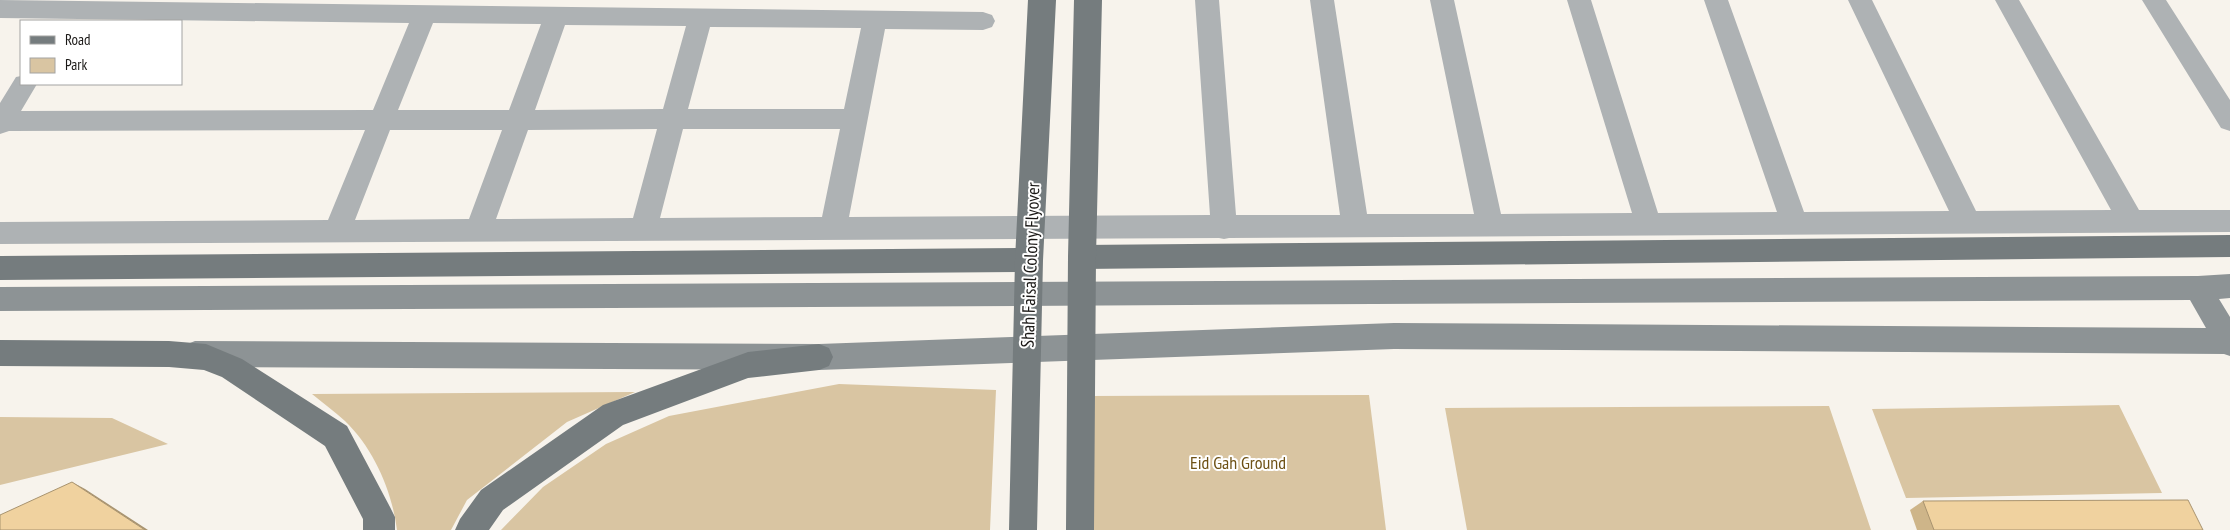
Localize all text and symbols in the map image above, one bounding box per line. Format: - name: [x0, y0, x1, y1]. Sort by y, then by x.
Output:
- legend: [20, 20, 182, 85]
- text: Road: [65, 30, 91, 49]
- text: Park: [65, 55, 87, 74]
- street label: Shah Faisal Colony Flyover: [1016, 182, 1044, 348]
- park label: Eid Gah Ground: [1190, 451, 1286, 474]

